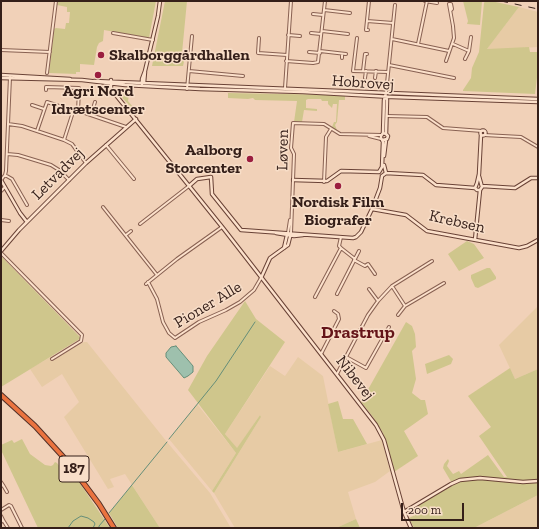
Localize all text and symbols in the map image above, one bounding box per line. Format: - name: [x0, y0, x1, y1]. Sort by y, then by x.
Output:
- place label: Skalborggårdhallen: [109, 45, 250, 65]
- marker: Skalborggårdhallen: [96, 50, 106, 60]
- marker: Agri Nord Idrætscenter: [93, 70, 103, 80]
- street label: Hobrovej: [331, 71, 395, 95]
- place label: Agri Nord Idrætscenter: [51, 81, 145, 119]
- street label: Løven: [273, 129, 293, 171]
- place label: Aalborg Storcenter: [165, 140, 242, 178]
- street label: Letvadvej: [28, 144, 88, 204]
- marker: Aalborg Storcenter: [245, 154, 255, 164]
- marker: Nordisk Film Biografer: [333, 181, 343, 191]
- place label: Nordisk Film Biografer: [292, 192, 384, 230]
- street label: Krebsen: [427, 206, 487, 238]
- street label: Pioner Alle: [171, 277, 245, 333]
- district label: Drastrup: [321, 322, 395, 344]
- street label: Nibevej: [332, 352, 378, 404]
- road number: 187: [59, 456, 89, 482]
- scale bar: [403, 495, 466, 521]
- text: 200 m: [408, 503, 441, 517]

